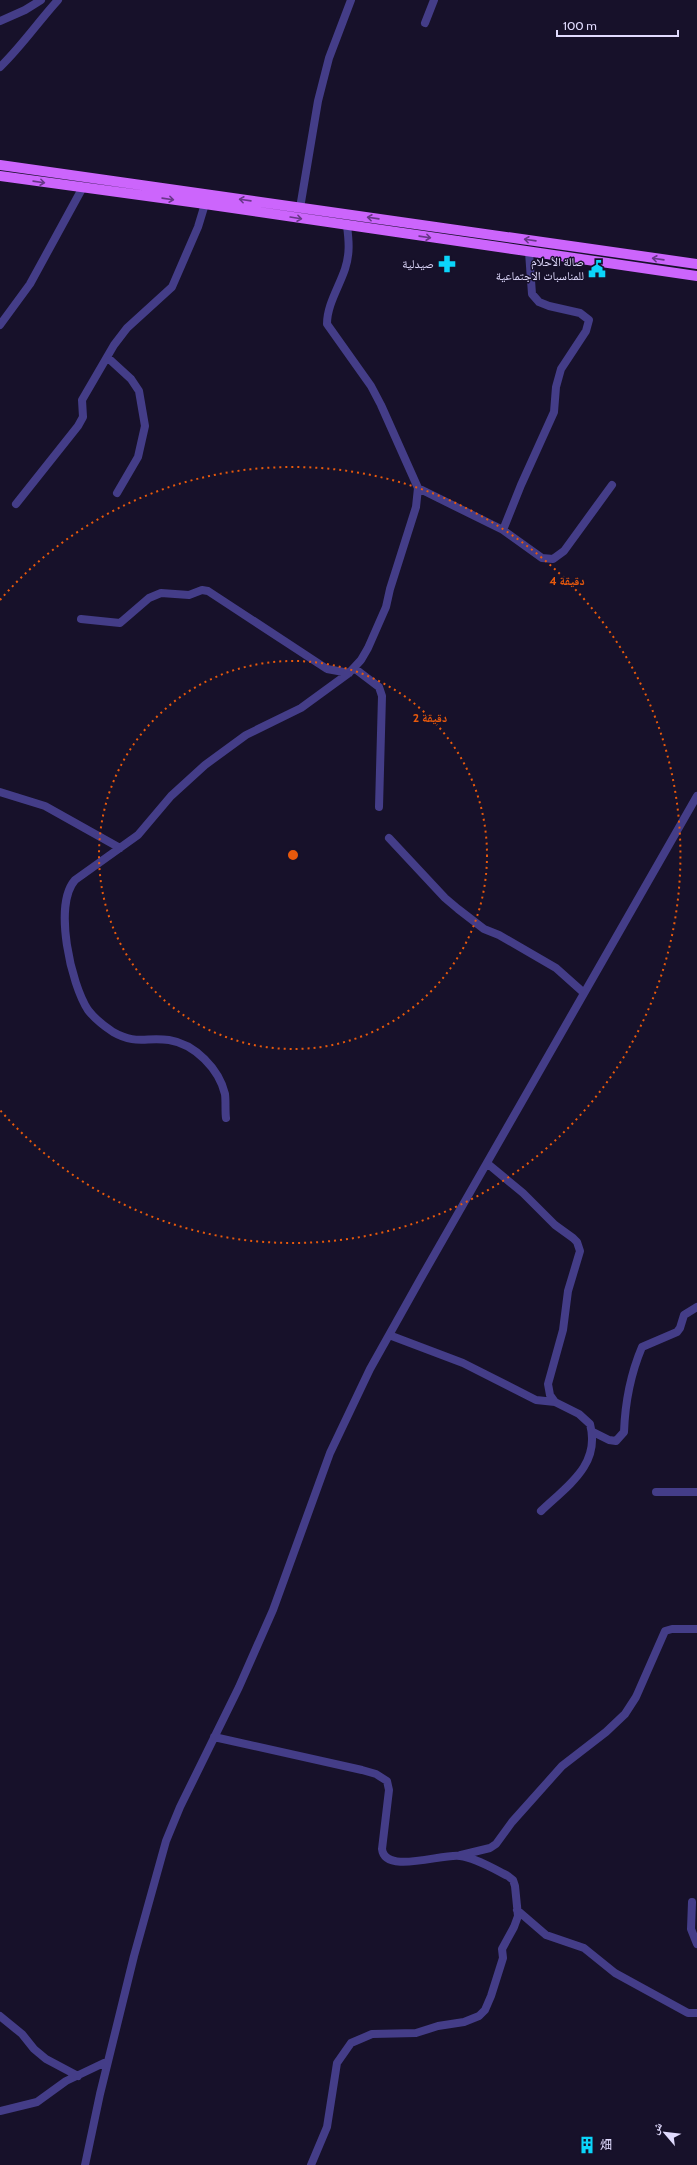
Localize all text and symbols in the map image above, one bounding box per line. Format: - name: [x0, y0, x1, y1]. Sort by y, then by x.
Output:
- scale bar: [557, 12, 678, 38]
- text: 100 m: [563, 18, 597, 33]
- one-way arrow: [32, 178, 45, 185]
- one-way arrow: [161, 195, 174, 203]
- one-way arrow: [238, 196, 251, 204]
- one-way arrow: [289, 214, 302, 222]
- one-way arrow: [367, 214, 380, 222]
- one-way arrow: [418, 233, 431, 241]
- one-way arrow: [524, 236, 537, 244]
- pharmacy icon: صيدلية: [437, 254, 457, 274]
- place label: صالة الأحلام للمناسبات الاجتماعية: [496, 254, 584, 283]
- one-way arrow: [652, 255, 665, 263]
- place label: صيدلية: [402, 256, 434, 271]
- public building icon: صالة الأحلام للمناسبات الاجتماعية: [587, 259, 607, 279]
- text: 4 دقيقة: [549, 573, 585, 588]
- text: 2 دقيقة: [413, 710, 447, 725]
- centre of rings: [286, 848, 300, 862]
- north arrow: [645, 2113, 685, 2153]
- text: ش: [647, 2120, 666, 2137]
- building icon: 畑: [577, 2135, 597, 2155]
- place label: 畑: [600, 2137, 612, 2152]

